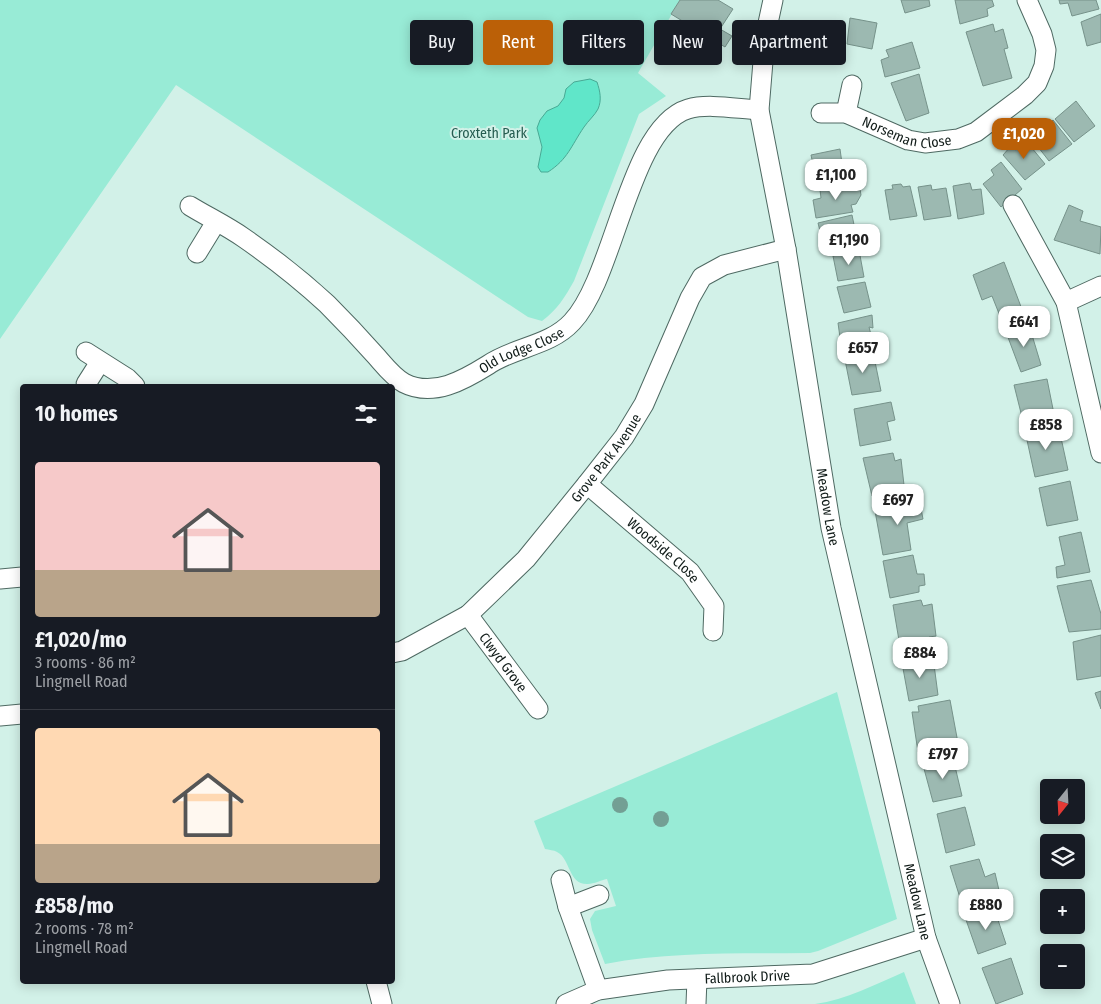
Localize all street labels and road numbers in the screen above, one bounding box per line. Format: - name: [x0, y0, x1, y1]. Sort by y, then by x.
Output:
- street label: Norseman Close: [860, 113, 952, 152]
- street label: Old Lodge Close: [476, 324, 567, 377]
- street label: Grove Park Avenue: [567, 410, 645, 506]
- street label: Meadow Lane: [813, 467, 843, 547]
- street label: Woodside Close: [624, 514, 703, 586]
- street label: Clwyd Grove: [476, 629, 531, 695]
- street label: Meadow Lane: [900, 862, 935, 942]
- street label: Fallbrook Drive: [704, 966, 791, 987]

